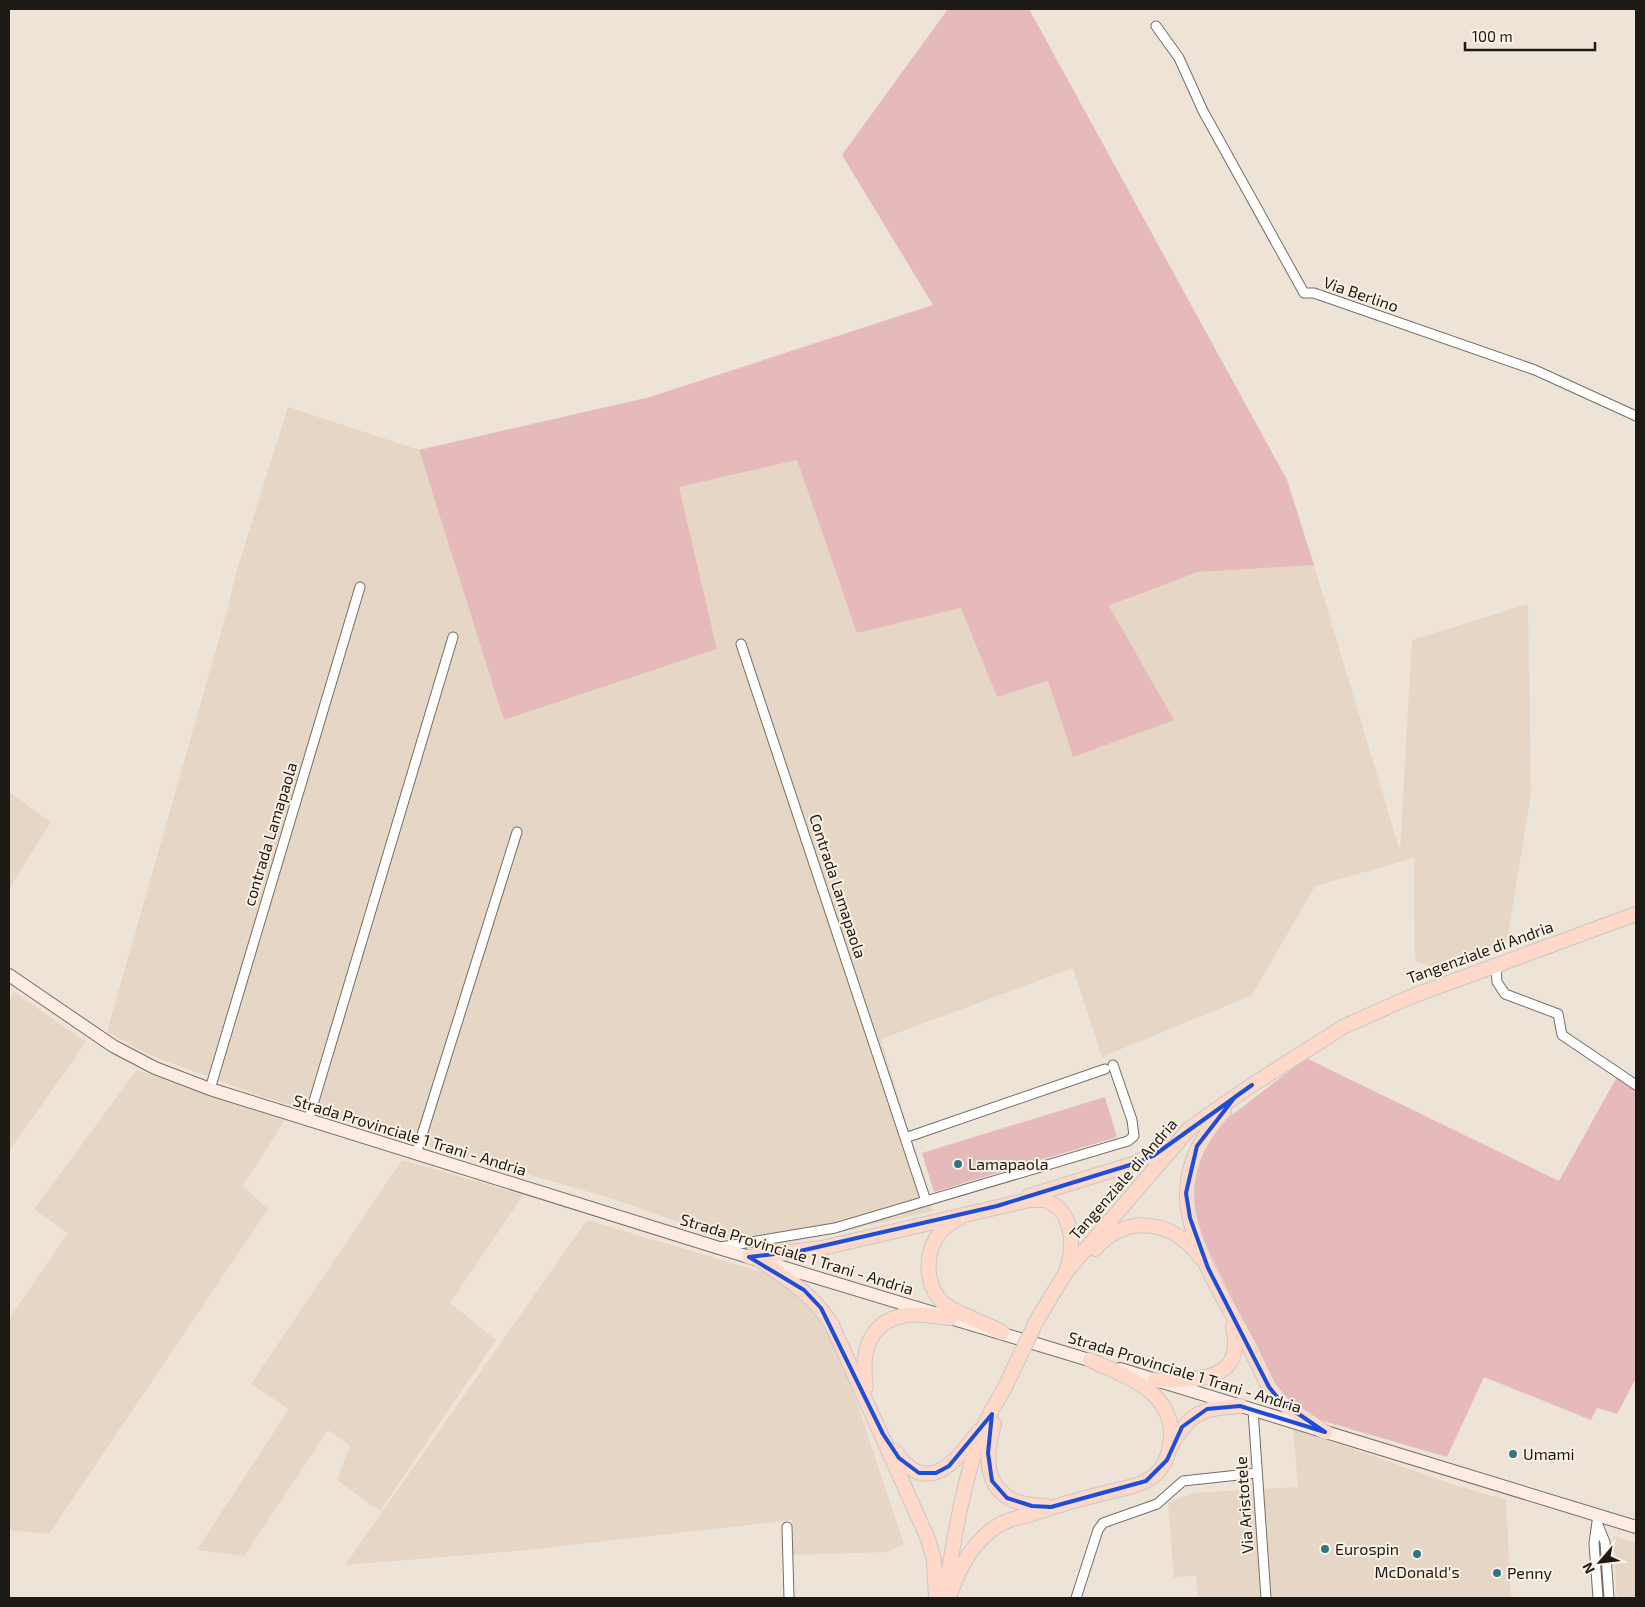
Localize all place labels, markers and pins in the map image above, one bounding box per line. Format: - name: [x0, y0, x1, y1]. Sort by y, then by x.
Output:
- place label: Lamapaola: [968, 1154, 1049, 1173]
- marker: Lamapaola: [952, 1158, 964, 1170]
- place label: Umami: [1523, 1444, 1574, 1463]
- marker: Umami: [1507, 1448, 1519, 1460]
- place label: Eurospin: [1335, 1539, 1399, 1558]
- marker: Eurospin: [1319, 1543, 1331, 1555]
- marker: McDonald's: [1411, 1548, 1423, 1560]
- place label: McDonald's: [1374, 1562, 1460, 1581]
- place label: Penny: [1507, 1563, 1553, 1582]
- marker: Penny: [1491, 1567, 1503, 1579]

